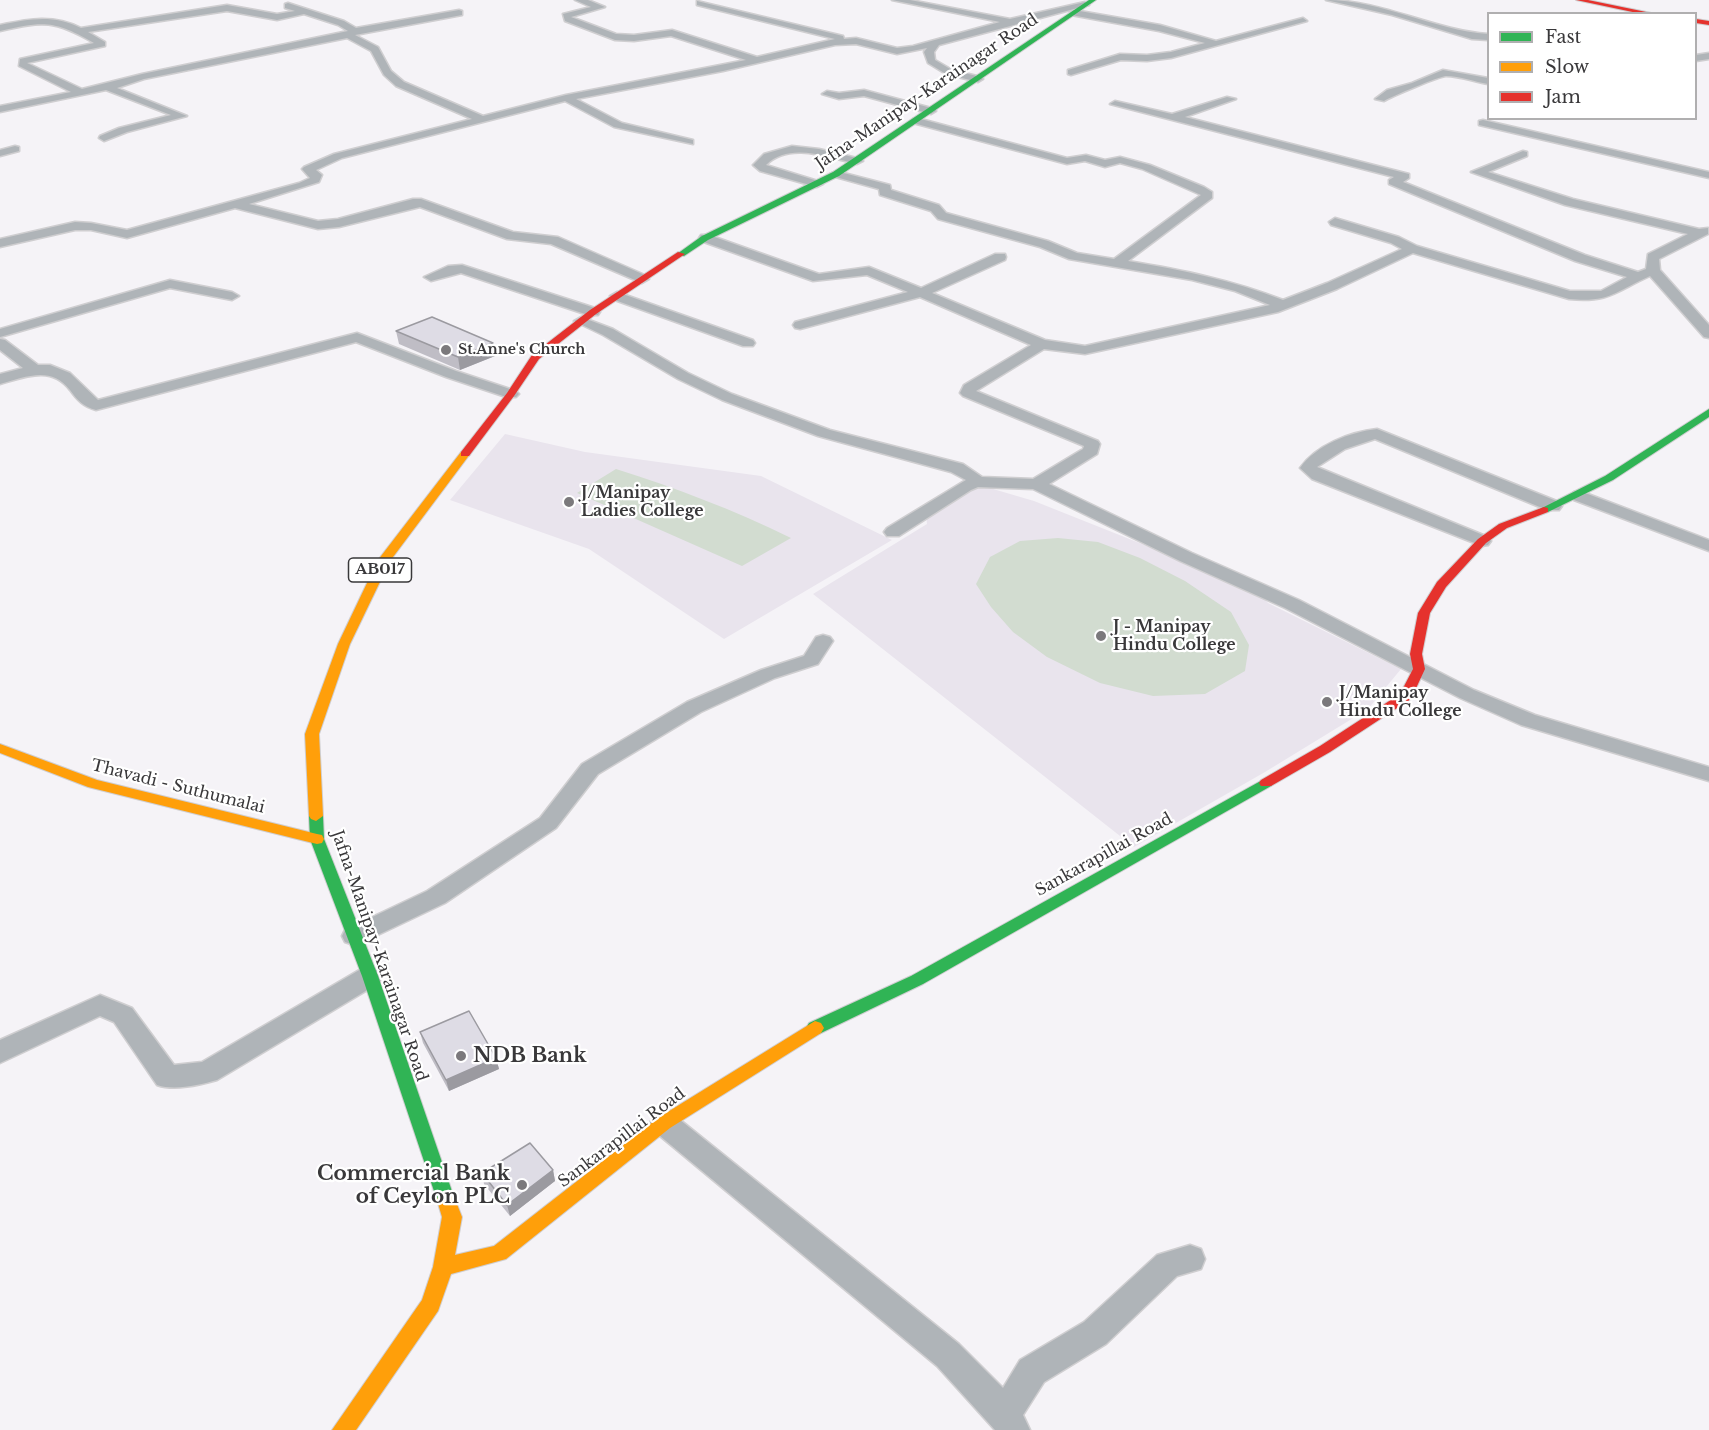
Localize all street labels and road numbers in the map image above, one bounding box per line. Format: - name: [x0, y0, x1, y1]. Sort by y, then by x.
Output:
- street label: Jafna-Manipay-Karainagar Road: [812, 10, 1042, 174]
- road number: AB017: [348, 558, 412, 582]
- street label: Thavadi - Suthumalai: [89, 756, 267, 818]
- street label: Sankarapillai Road: [1032, 809, 1176, 901]
- street label: Jafna-Manipay-Karainagar Road: [327, 828, 431, 1084]
- street label: Sankarapillai Road: [555, 1084, 689, 1192]

